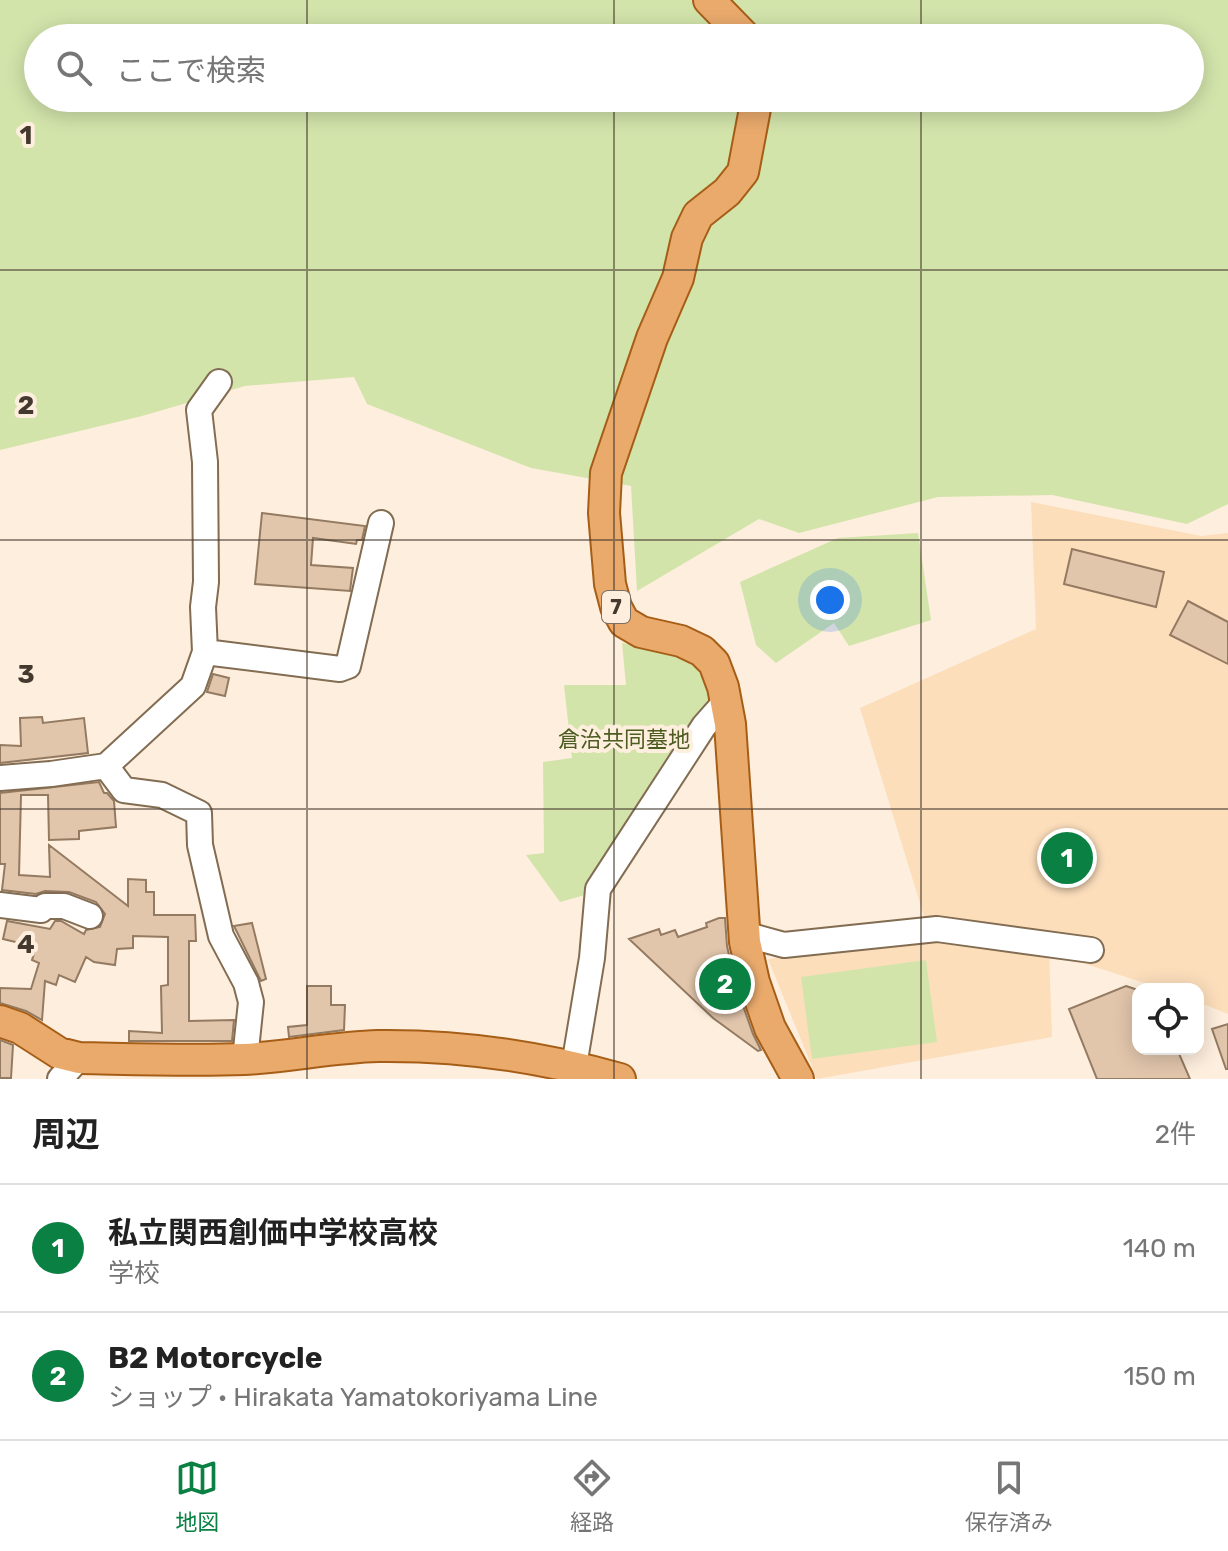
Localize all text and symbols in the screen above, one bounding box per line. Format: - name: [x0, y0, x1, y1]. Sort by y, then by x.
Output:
- search box: [24, 24, 1204, 112]
- icon: search: [52, 46, 96, 90]
- text: ここで検索: [116, 53, 266, 89]
- text: 1: [20, 120, 32, 151]
- text: 2: [18, 390, 34, 421]
- your location: [810, 580, 850, 620]
- road number: 7: [602, 591, 630, 623]
- text: 3: [17, 659, 35, 690]
- park label: 倉治共同墓地: [558, 726, 690, 753]
- pin: 1: [1041, 828, 1093, 888]
- text: 4: [17, 929, 35, 960]
- pin: 2: [699, 954, 751, 1014]
- map controls: [1132, 983, 1204, 1055]
- button: locate: [1132, 983, 1204, 1055]
- text: 周辺: [32, 1114, 100, 1155]
- text: 2件: [1155, 1119, 1196, 1150]
- text: 私立関西創価中学校高校: [108, 1215, 438, 1251]
- text: 1: [52, 1233, 64, 1264]
- text: 140 m: [1123, 1233, 1196, 1264]
- text: 学校: [108, 1258, 160, 1289]
- text: B2 Motorcycle: [108, 1340, 323, 1376]
- text: 2: [50, 1361, 66, 1392]
- text: 150 m: [1123, 1361, 1196, 1392]
- text: ショップ · Hirakata Yamatokoriyama Line: [108, 1382, 598, 1413]
- tab: 地図: [175, 1456, 219, 1536]
- tab: 経路: [570, 1456, 614, 1536]
- tab: 保存済み: [965, 1456, 1053, 1536]

